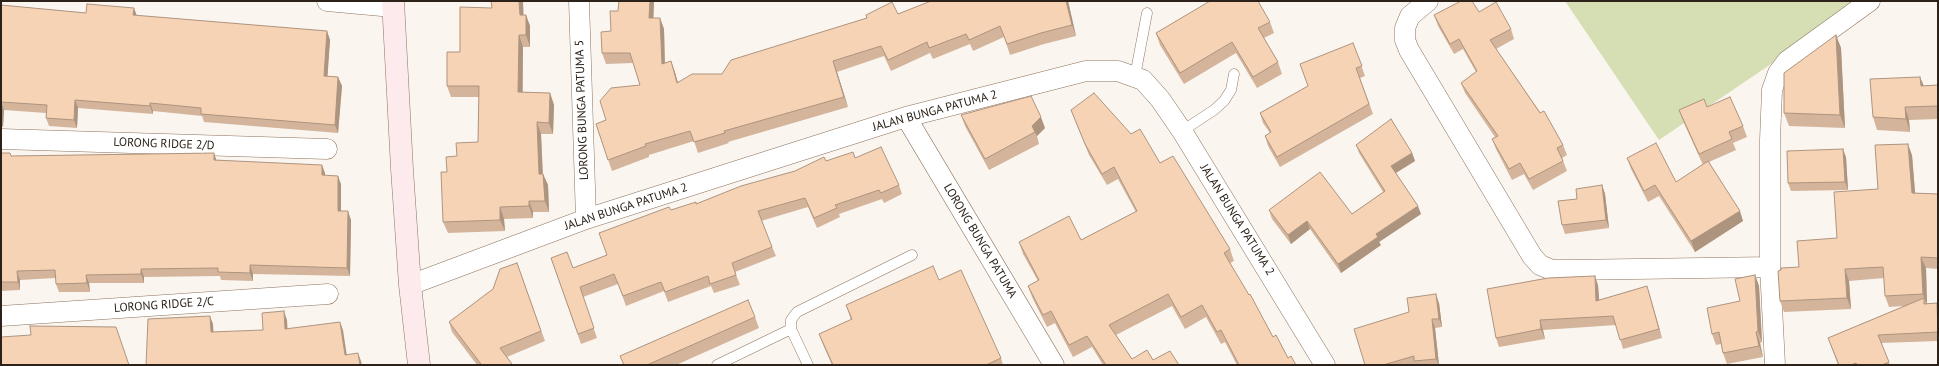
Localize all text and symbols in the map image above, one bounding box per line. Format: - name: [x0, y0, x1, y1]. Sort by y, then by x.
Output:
- street label: LORONG BUNGA PATUMA 5: [572, 40, 592, 180]
- street label: JALAN BUNGA PATUMA 2: [871, 87, 999, 135]
- street label: LORONG RIDGE 2/D: [113, 135, 215, 153]
- street label: JALAN BUNGA PATUMA 2: [1197, 162, 1277, 278]
- street label: JALAN BUNGA PATUMA 2: [563, 180, 689, 234]
- street label: LORONG BUNGA PATUMA: [940, 181, 1020, 301]
- street label: LORONG RIDGE 2/C: [114, 294, 214, 316]

